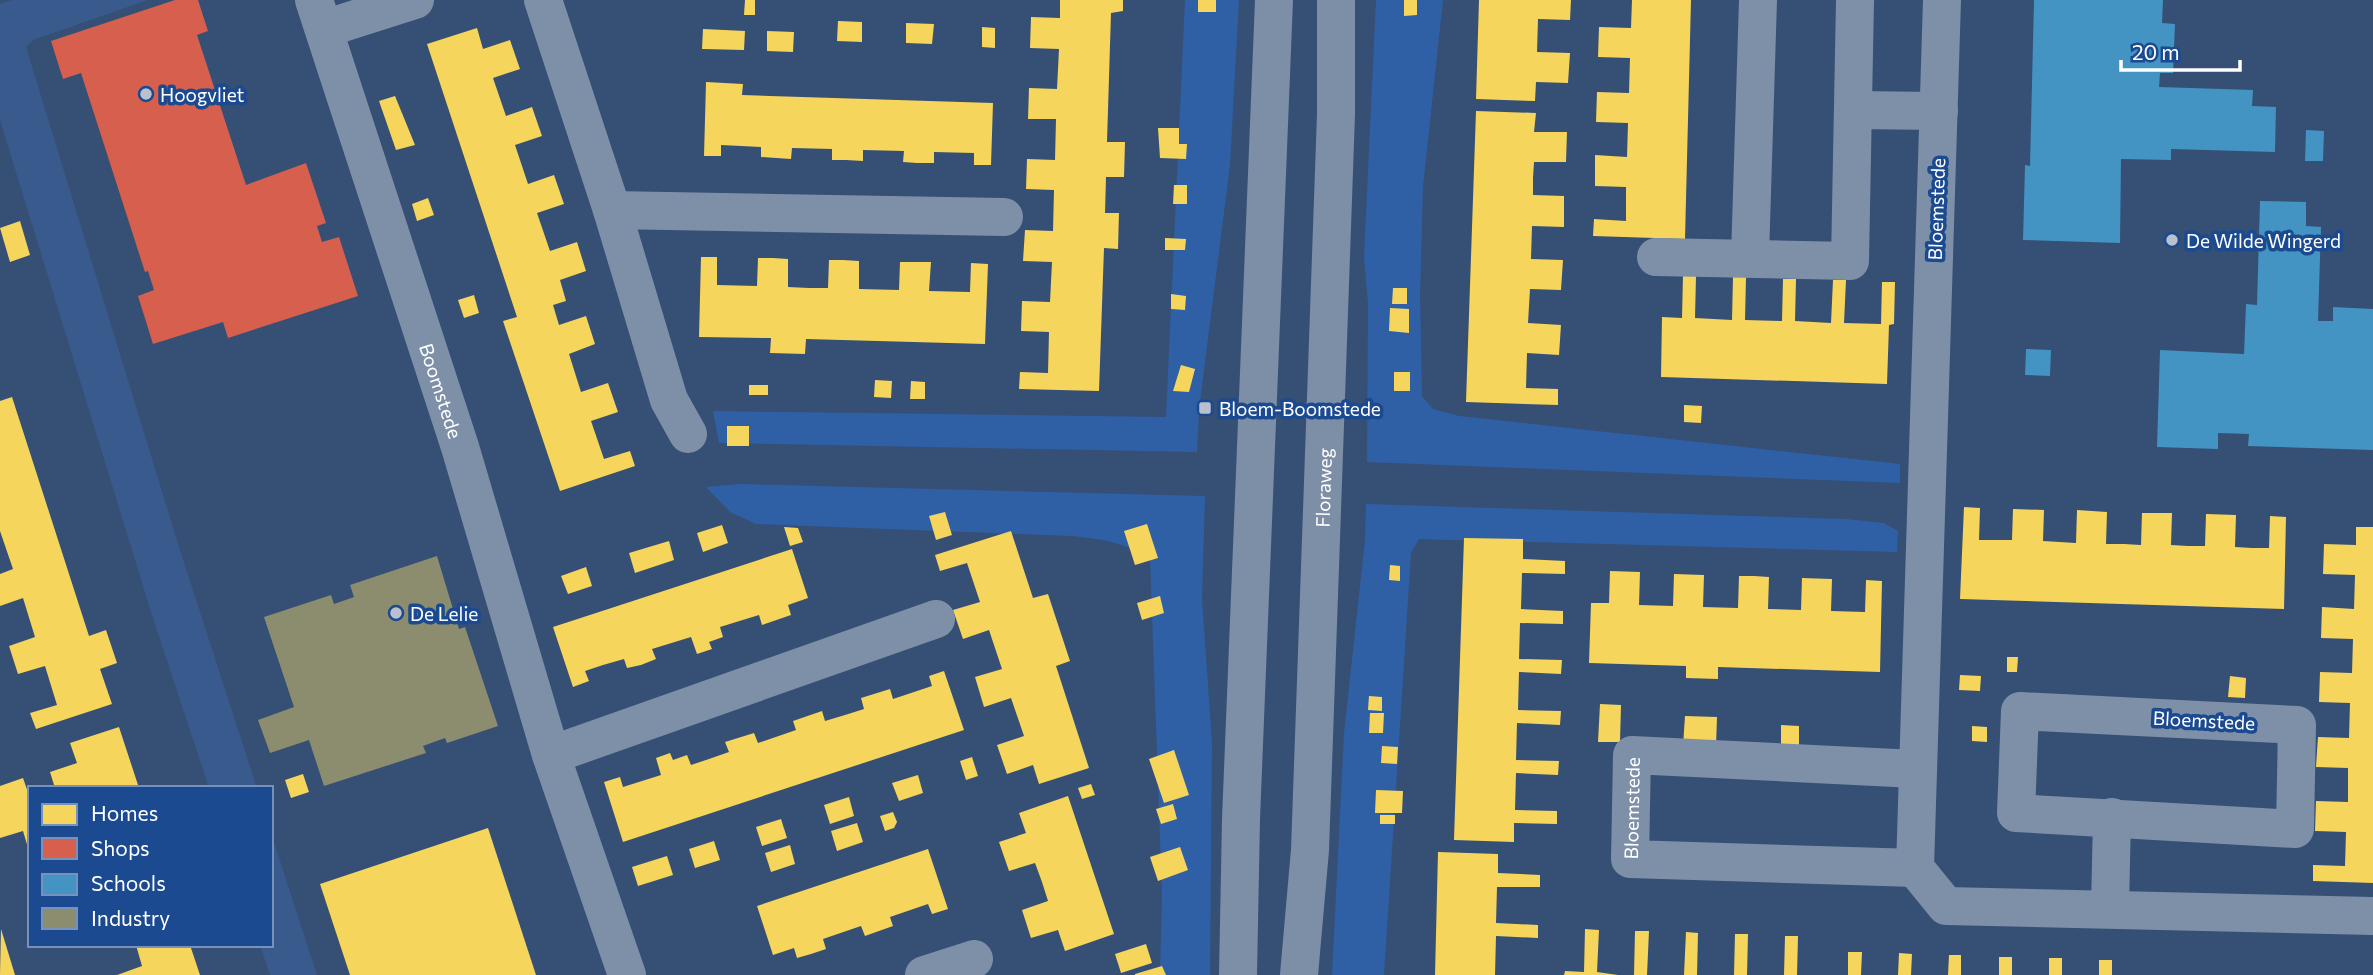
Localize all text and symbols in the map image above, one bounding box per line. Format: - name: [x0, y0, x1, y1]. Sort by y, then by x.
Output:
- scale bar: [2121, 28, 2240, 72]
- text: 20 m: [2132, 39, 2180, 64]
- place label: Hoogvliet: [160, 83, 245, 106]
- marker: Hoogvliet: [138, 86, 154, 102]
- street label: Bloemstede: [1923, 157, 1949, 261]
- place label: De Wilde Wingerd: [2186, 229, 2341, 252]
- marker: De Wilde Wingerd: [2164, 232, 2180, 248]
- street label: Boomstede: [415, 340, 468, 441]
- place label: Bloem-Boomstede: [1219, 397, 1381, 420]
- marker: Bloem-Boomstede: [1197, 400, 1213, 416]
- street label: Floraweg: [1310, 448, 1336, 528]
- place label: De Lelie: [410, 602, 478, 625]
- marker: De Lelie: [388, 605, 404, 621]
- street label: Bloemstede: [2152, 706, 2256, 734]
- street label: Bloemstede: [1618, 757, 1643, 860]
- legend: [28, 786, 273, 947]
- text: Homes: [91, 800, 158, 825]
- text: Shops: [91, 835, 150, 860]
- text: Schools: [91, 870, 166, 895]
- text: Industry: [91, 905, 170, 930]

